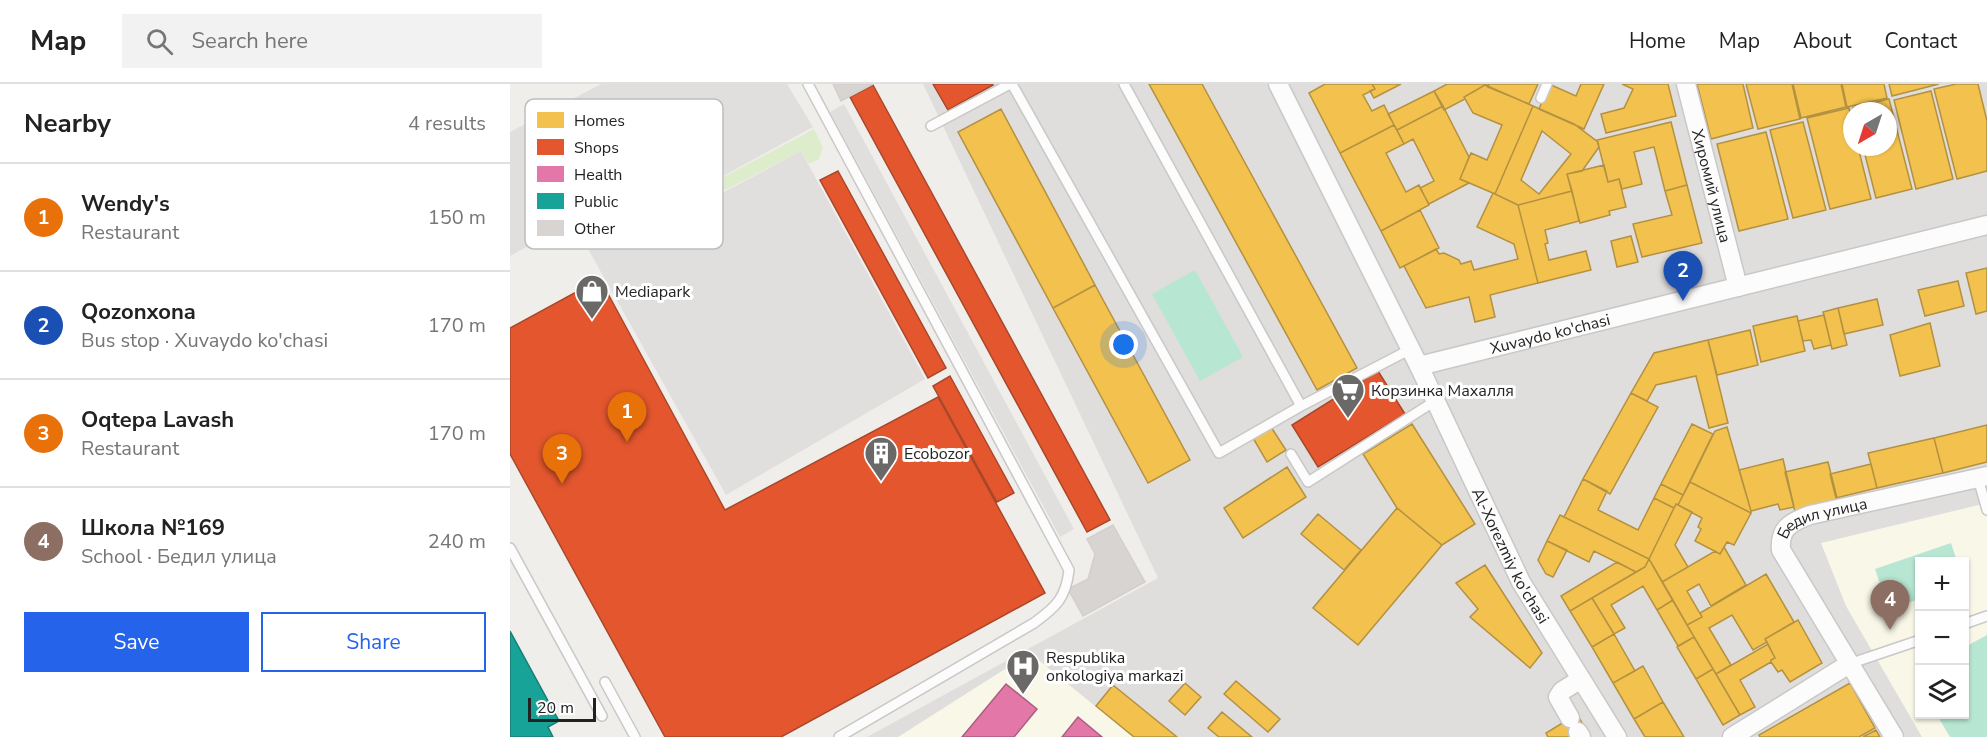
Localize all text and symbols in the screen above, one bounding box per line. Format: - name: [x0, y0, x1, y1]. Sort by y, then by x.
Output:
- search box: [122, 14, 542, 68]
- text: Map: [30, 22, 86, 60]
- icon: search: [143, 25, 176, 58]
- text: Search here: [191, 26, 308, 56]
- text: Home: [1629, 27, 1686, 55]
- text: Map: [1719, 27, 1760, 55]
- text: About: [1793, 27, 1851, 55]
- text: Contact: [1884, 27, 1957, 55]
- legend: [525, 99, 723, 249]
- north arrow: [1843, 102, 1897, 156]
- text: Nearby: [24, 106, 111, 141]
- text: 4 results: [408, 110, 486, 137]
- text: Homes: [574, 110, 625, 132]
- street label: Хиромий улица: [1686, 127, 1736, 245]
- text: Shops: [574, 137, 619, 159]
- text: Health: [574, 164, 622, 186]
- text: Wendy's: [81, 189, 170, 219]
- text: Public: [574, 191, 619, 213]
- text: 1: [38, 204, 50, 231]
- text: 150 m: [428, 204, 486, 231]
- text: Other: [574, 218, 615, 240]
- text: Restaurant: [81, 219, 179, 246]
- pin: 2: [1664, 252, 1702, 301]
- shop icon: Mediapark: [574, 273, 610, 320]
- place label: Mediapark: [615, 281, 691, 303]
- text: Qozonxona: [81, 297, 196, 327]
- street label: Xuvaydo ko'chasi: [1488, 309, 1613, 360]
- text: 2: [38, 312, 50, 339]
- text: 170 m: [428, 312, 486, 339]
- text: Bus stop · Xuvaydo ko'chasi: [81, 327, 328, 354]
- your location: [1109, 330, 1138, 359]
- supermarket icon: Корзинка Махалля: [1330, 372, 1366, 419]
- place label: Корзинка Махалля: [1371, 380, 1514, 402]
- pin: 1: [608, 392, 646, 442]
- text: Oqtepa Lavash: [81, 405, 234, 435]
- text: 3: [38, 420, 50, 447]
- text: 170 m: [428, 420, 486, 447]
- pin: 3: [542, 434, 582, 484]
- text: Restaurant: [81, 435, 179, 462]
- building icon: Ecobozor: [863, 435, 899, 482]
- place label: Ecobozor: [904, 443, 970, 465]
- street label: Al-Xorezmiy ko'chasi: [1466, 485, 1554, 628]
- street label: Бедил улица: [1772, 493, 1869, 543]
- text: Школа №169: [81, 513, 225, 543]
- text: 4: [38, 528, 50, 555]
- text: 240 m: [428, 528, 486, 555]
- text: School · Бедил улица: [81, 543, 277, 570]
- map controls: [1915, 557, 1969, 719]
- button: +: [1915, 557, 1969, 611]
- pin: 4: [1870, 580, 1910, 630]
- button: −: [1915, 611, 1969, 665]
- button: Save: [24, 612, 249, 672]
- button: Share: [261, 612, 486, 672]
- place label: Respublika onkologiya markazi: [1046, 647, 1183, 687]
- hospital icon: Respublika onkologiya markazi: [1005, 648, 1041, 695]
- button: layers: [1915, 665, 1969, 719]
- scale bar: [528, 695, 596, 722]
- text: 20 m: [537, 697, 574, 719]

